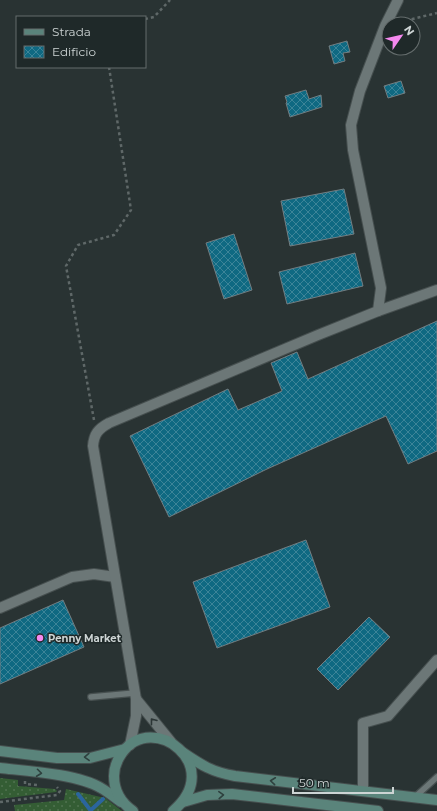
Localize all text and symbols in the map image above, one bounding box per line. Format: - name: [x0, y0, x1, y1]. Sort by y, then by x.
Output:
- legend: [16, 16, 146, 68]
- north arrow: [381, 16, 421, 56]
- text: N: [401, 23, 418, 38]
- text: Strada: [52, 24, 91, 39]
- text: Edificio: [52, 44, 96, 59]
- place label: Penny Market: [48, 632, 122, 645]
- marker: Penny Market: [35, 633, 45, 643]
- one-way arrow: [151, 718, 158, 725]
- one-way arrow: [84, 753, 90, 761]
- one-way arrow: [36, 768, 42, 777]
- scale bar: [293, 769, 393, 795]
- text: 50 m: [299, 775, 330, 790]
- one-way arrow: [270, 777, 276, 786]
- one-way arrow: [218, 790, 224, 799]

